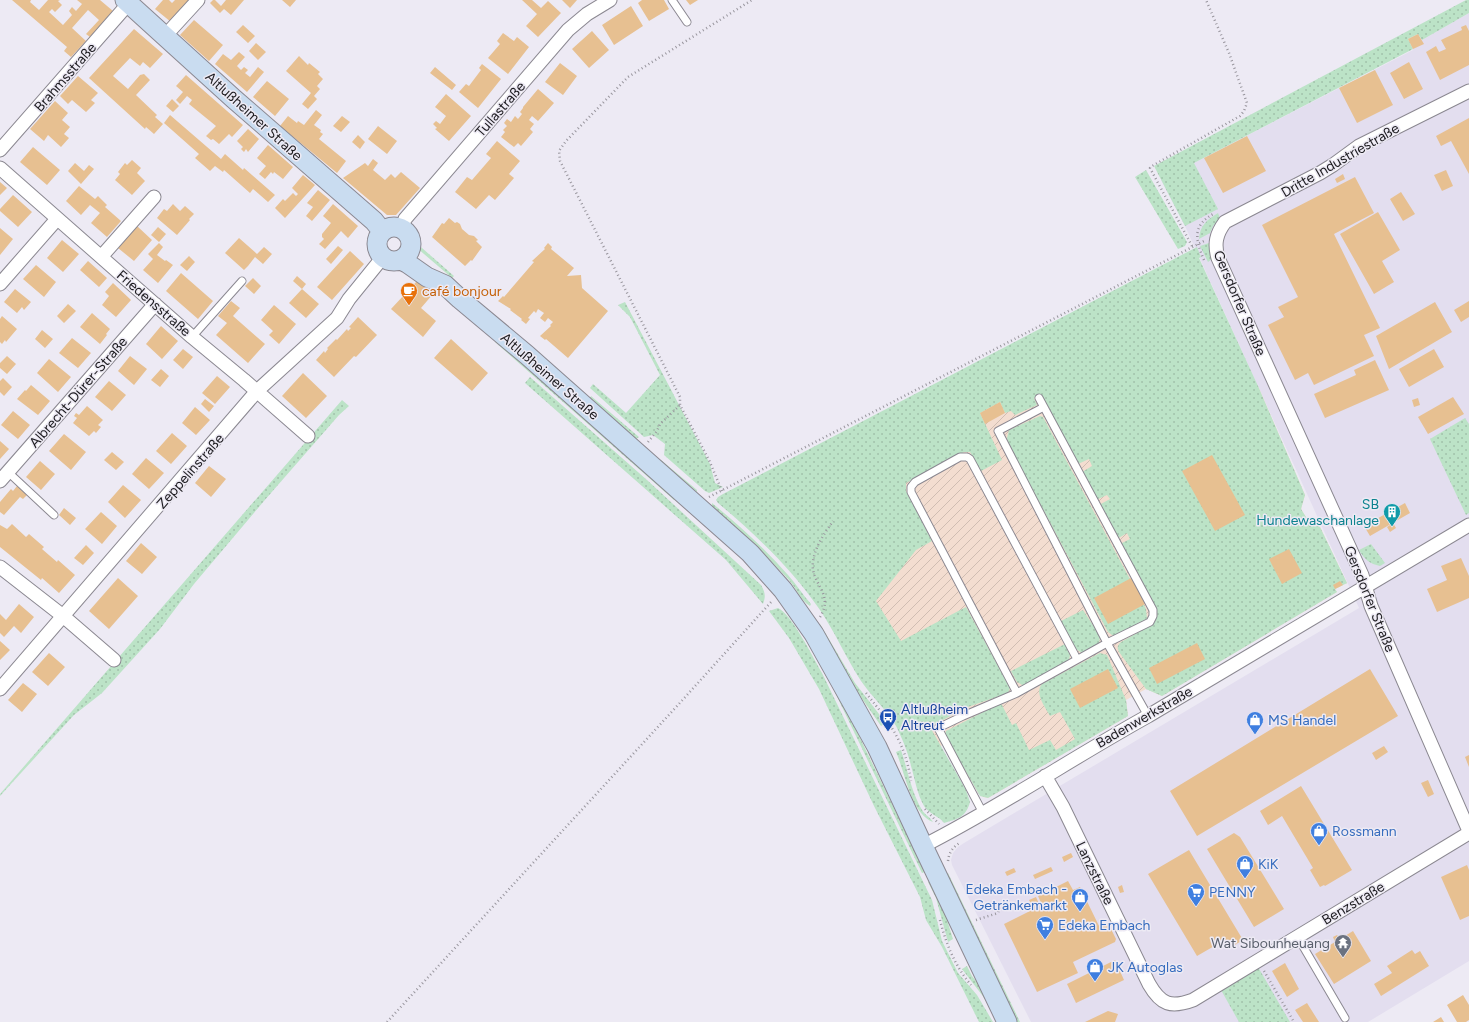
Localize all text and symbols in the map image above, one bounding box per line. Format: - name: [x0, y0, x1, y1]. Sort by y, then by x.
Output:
- street label: Brahmsstraße: [31, 39, 100, 115]
- street label: Altlußheimer Straße: [202, 68, 306, 165]
- street label: Tullastraße: [472, 78, 529, 140]
- street label: Dritte Industriestraße: [1278, 120, 1403, 201]
- street label: Gersdorfer Straße: [1210, 248, 1270, 359]
- street label: Friedensstraße: [113, 267, 194, 340]
- cafe icon: café bonjour: [399, 281, 419, 306]
- place label: café bonjour: [422, 283, 502, 300]
- street label: Altlußheimer Straße: [497, 329, 602, 424]
- street label: Albrecht-Dürer-Straße: [26, 333, 131, 451]
- street label: Zeppelinstraße: [153, 430, 228, 512]
- place label: SB Hundewaschanlage: [1256, 496, 1379, 529]
- building icon: SB Hundewaschanlage: [1382, 502, 1402, 527]
- street label: Gersdorfer Straße: [1341, 544, 1399, 655]
- street label: Badenwerkstraße: [1093, 683, 1196, 752]
- place label: Altlußheim Altreut: [901, 701, 968, 734]
- bus stop icon: Altlußheim Altreut: [878, 707, 898, 732]
- shop icon: MS Handel: [1245, 710, 1265, 735]
- place label: MS Handel: [1268, 712, 1336, 729]
- shop icon: Rossmann: [1309, 821, 1329, 846]
- place label: Rossmann: [1332, 823, 1397, 840]
- street label: Lanzstraße: [1072, 839, 1117, 908]
- shop icon: KiK: [1235, 854, 1255, 879]
- place label: KiK: [1258, 856, 1279, 873]
- street label: Benzstraße: [1319, 878, 1388, 929]
- place label: Edeka Embach - Getränkemarkt: [965, 881, 1067, 914]
- supermarket icon: PENNY: [1186, 882, 1206, 907]
- place label: PENNY: [1209, 884, 1256, 901]
- shop icon: Edeka Embach - Getränkemarkt: [1070, 887, 1090, 912]
- supermarket icon: Edeka Embach: [1035, 915, 1055, 940]
- place label: Edeka Embach: [1058, 917, 1150, 934]
- temple icon: Wat Sibounheuang: [1333, 933, 1353, 958]
- place label: Wat Sibounheuang: [1211, 935, 1330, 952]
- shop icon: JK Autoglas: [1085, 957, 1105, 982]
- place label: JK Autoglas: [1108, 959, 1183, 976]

